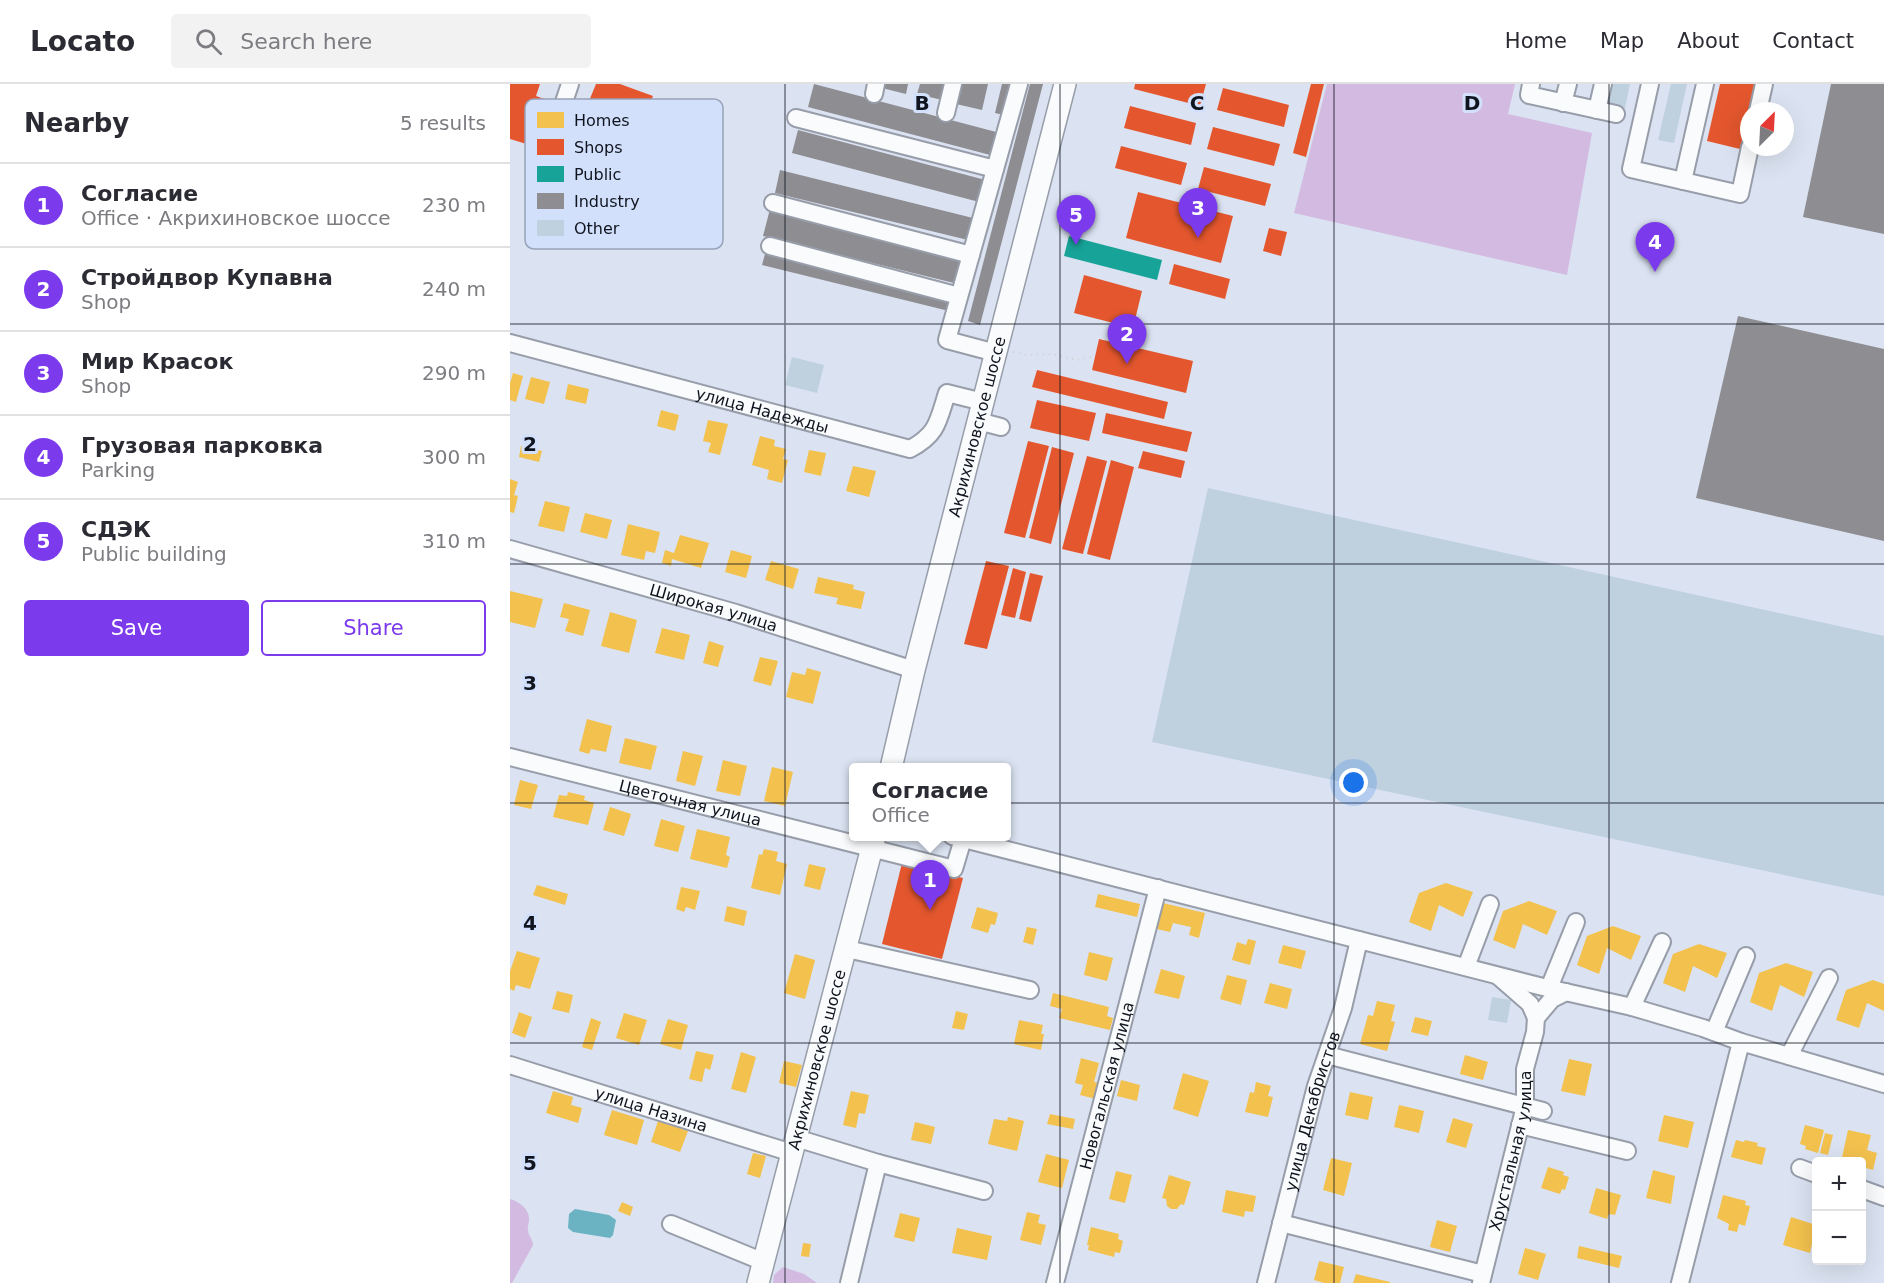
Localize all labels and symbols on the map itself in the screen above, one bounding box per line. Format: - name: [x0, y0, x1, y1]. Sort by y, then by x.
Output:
- text: B: [914, 91, 930, 115]
- text: C: [1190, 91, 1204, 115]
- text: D: [1464, 91, 1480, 115]
- legend: [525, 99, 723, 249]
- north arrow: [1740, 102, 1794, 156]
- text: Homes: [574, 111, 630, 130]
- text: Shops: [574, 138, 623, 157]
- text: Public: [574, 165, 621, 184]
- pin: 3: [1178, 188, 1218, 238]
- text: Industry: [574, 192, 640, 211]
- pin: 5: [1056, 196, 1096, 245]
- text: Other: [574, 219, 620, 238]
- pin: 4: [1636, 222, 1674, 272]
- pin: 2: [1108, 314, 1146, 364]
- street label: Акрихиновское шоссе: [945, 334, 1010, 519]
- street label: улица Надежды: [694, 384, 831, 437]
- text: 2: [523, 432, 537, 456]
- street label: Широкая улица: [648, 580, 780, 636]
- text: 3: [523, 671, 537, 695]
- your location: [1339, 768, 1368, 797]
- street label: Цветочная улица: [617, 776, 763, 830]
- pin: 1: [910, 860, 950, 910]
- text: 4: [523, 911, 537, 935]
- street label: Акрихиновское шоссе: [784, 967, 850, 1152]
- street label: Новогальская улица: [1076, 1000, 1138, 1172]
- street label: улица Декабристов: [1281, 1029, 1344, 1193]
- street label: Хрустальная улица: [1485, 1070, 1536, 1233]
- street label: улица Назина: [592, 1083, 710, 1136]
- text: 5: [523, 1151, 537, 1175]

